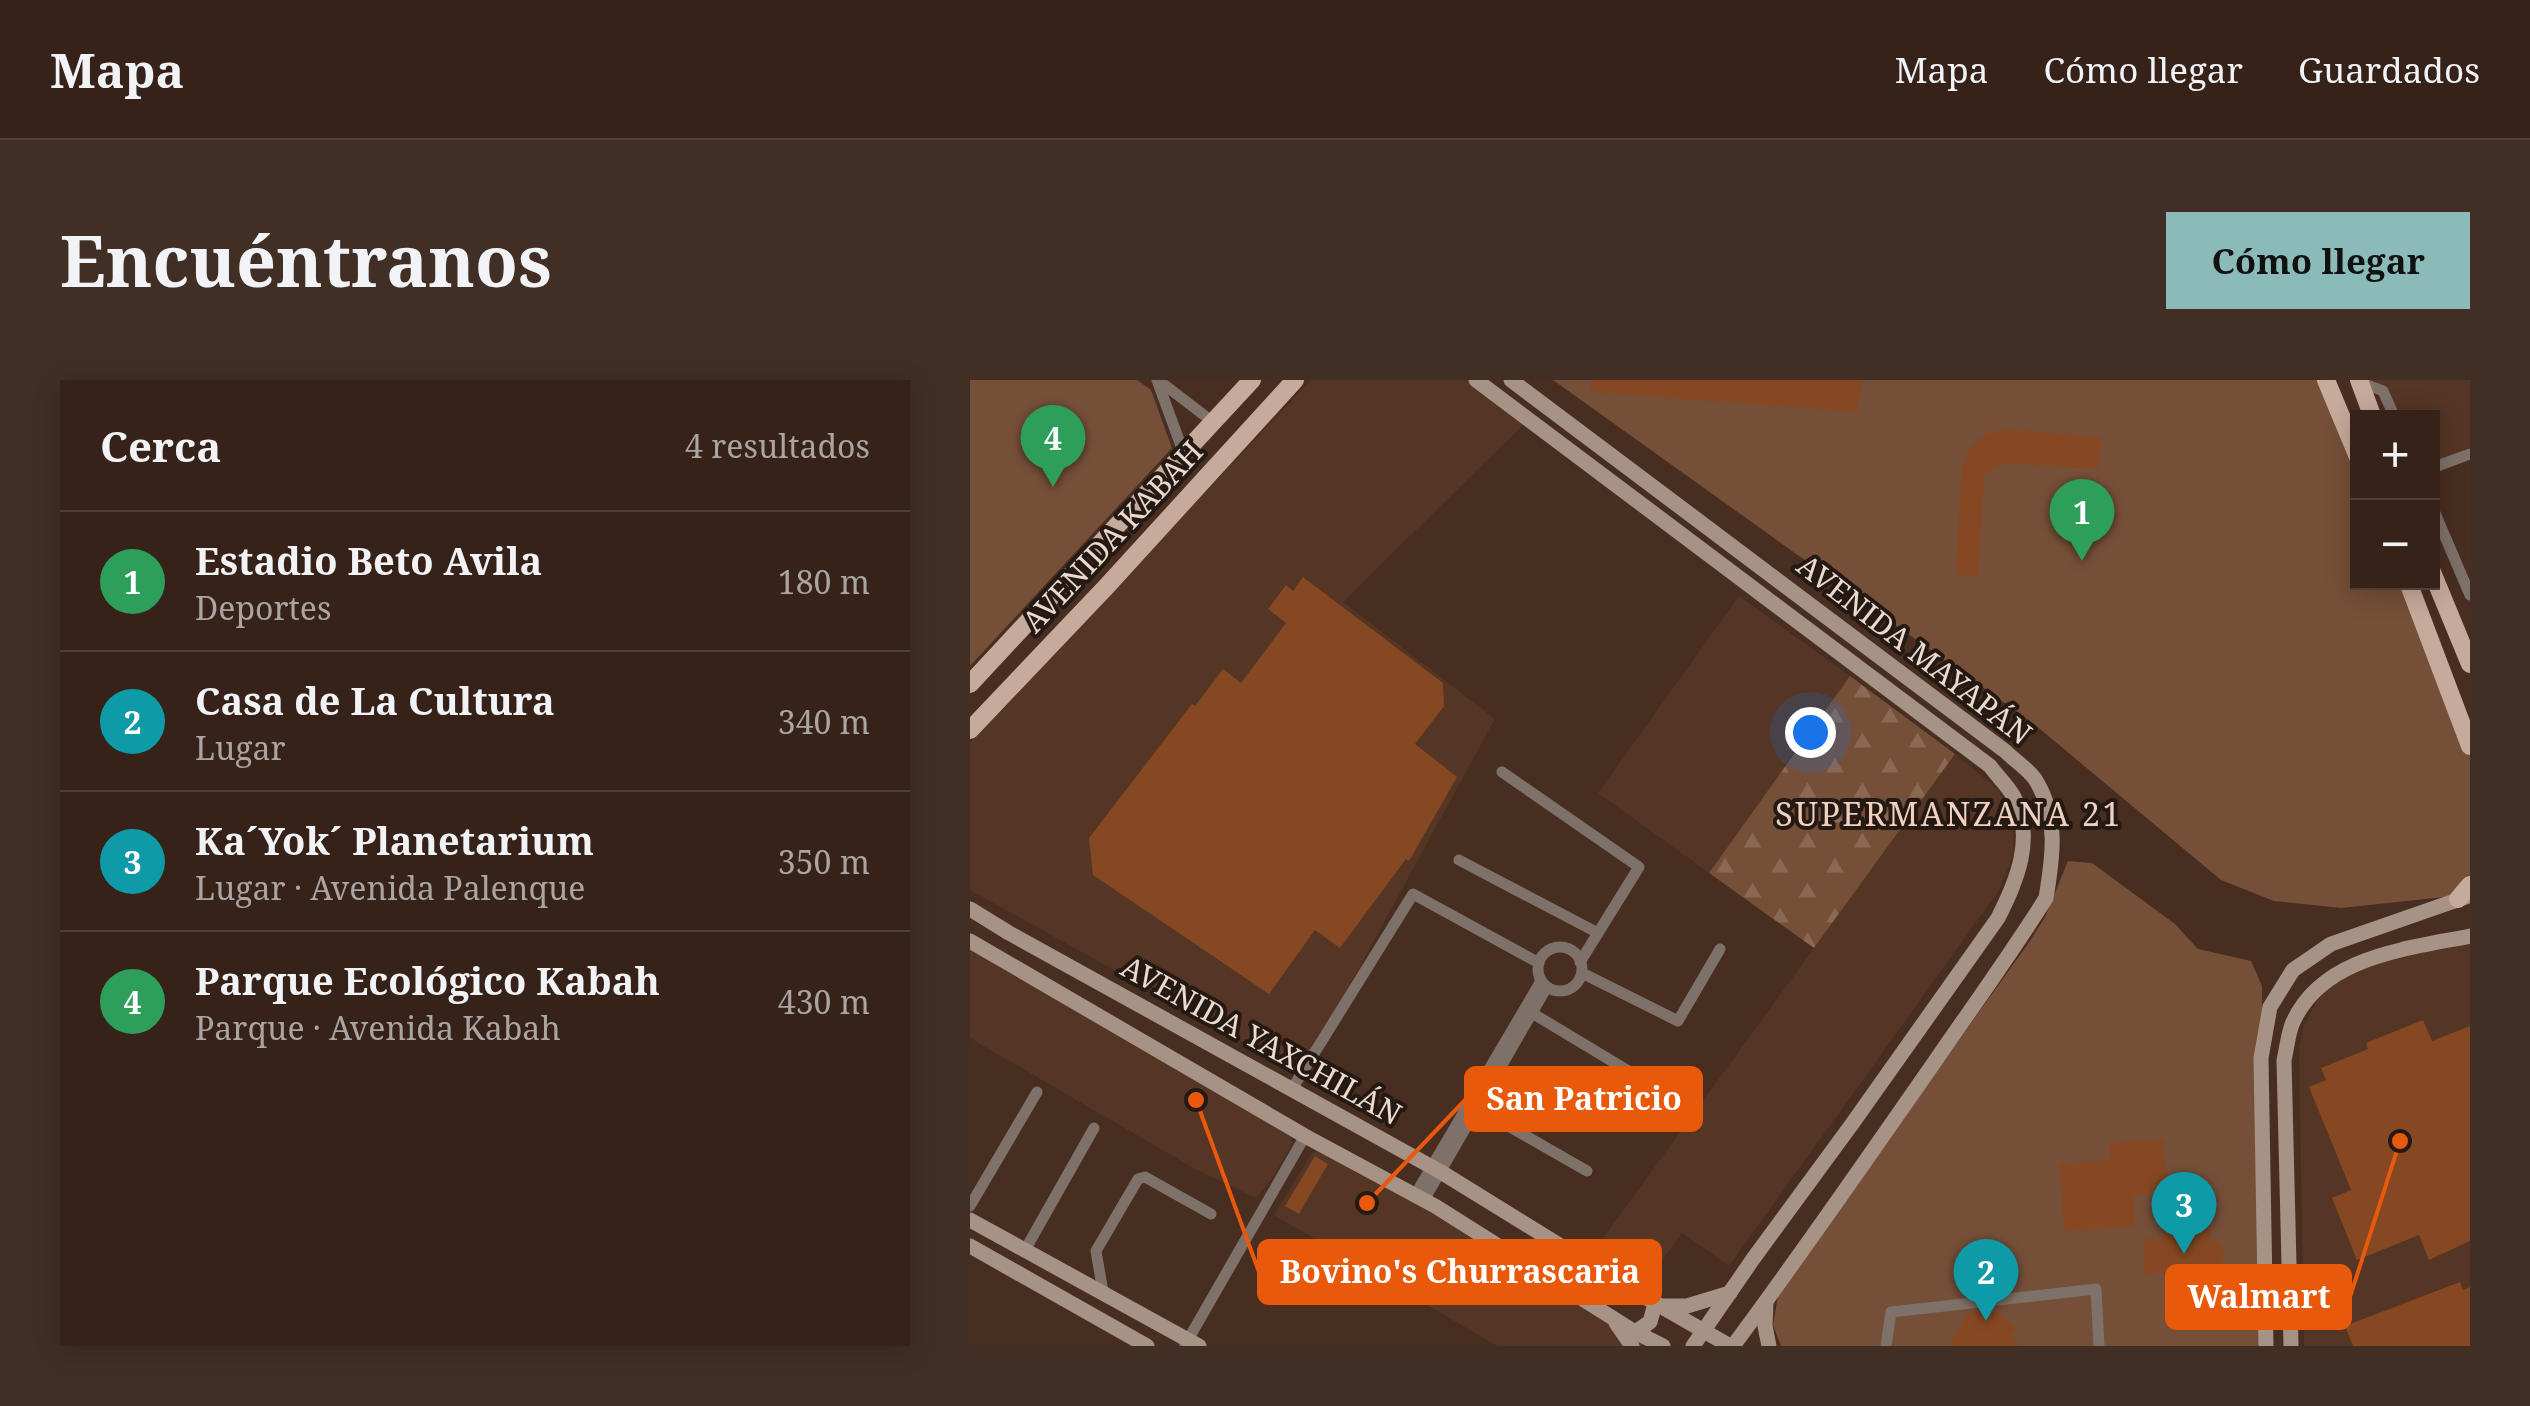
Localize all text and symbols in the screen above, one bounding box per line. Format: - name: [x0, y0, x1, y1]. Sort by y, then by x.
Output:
- text: Mapa: [50, 37, 184, 102]
- text: Mapa: [1895, 46, 1988, 93]
- text: Cómo llegar: [2043, 46, 2243, 93]
- text: Guardados: [2298, 46, 2480, 93]
- text: Encuéntranos: [60, 212, 552, 308]
- button: Cómo llegar: [2166, 212, 2470, 309]
- pin: 4: [1021, 404, 1086, 487]
- map controls: [2350, 410, 2440, 590]
- button: +: [2350, 410, 2440, 500]
- text: Cerca: [100, 417, 221, 474]
- text: 4 resultados: [685, 424, 870, 467]
- street label: AVENIDA KABAH: [1012, 431, 1211, 641]
- pin: 1: [2050, 479, 2114, 561]
- button: −: [2350, 500, 2440, 590]
- text: Estadio Beto Avila: [195, 534, 542, 586]
- street label: AVENIDA MAYAPÁN: [1789, 544, 2041, 754]
- text: 1: [123, 560, 142, 603]
- text: 180 m: [778, 560, 870, 603]
- text: Deportes: [195, 586, 331, 629]
- text: Casa de La Cultura: [195, 674, 555, 726]
- text: 2: [123, 700, 142, 743]
- text: 340 m: [778, 700, 870, 743]
- your location: [1785, 707, 1836, 758]
- text: Lugar: [195, 726, 286, 769]
- district label: SUPERMANZANA 21: [1775, 792, 2123, 835]
- text: Ka´Yok´ Planetarium: [195, 814, 594, 866]
- text: 3: [123, 840, 142, 883]
- text: 350 m: [778, 840, 870, 883]
- text: Lugar · Avenida Palenque: [195, 866, 585, 909]
- street label: AVENIDA YAXCHILÁN: [1114, 945, 1409, 1134]
- text: Parque Ecológico Kabah: [195, 954, 660, 1006]
- text: 4: [123, 980, 142, 1023]
- text: 430 m: [778, 980, 870, 1023]
- text: Parque · Avenida Kabah: [195, 1006, 561, 1049]
- callout: San Patricio: [1466, 1068, 1701, 1130]
- text: San Patricio: [1486, 1076, 1682, 1119]
- pin: 3: [2152, 1172, 2216, 1254]
- pin: 2: [1954, 1238, 2018, 1321]
- callout: Bovino's Churrascaria: [1259, 1241, 1660, 1303]
- text: Bovino's Churrascaria: [1280, 1249, 1640, 1292]
- callout: Walmart: [2167, 1266, 2350, 1328]
- text: Walmart: [2187, 1274, 2331, 1317]

